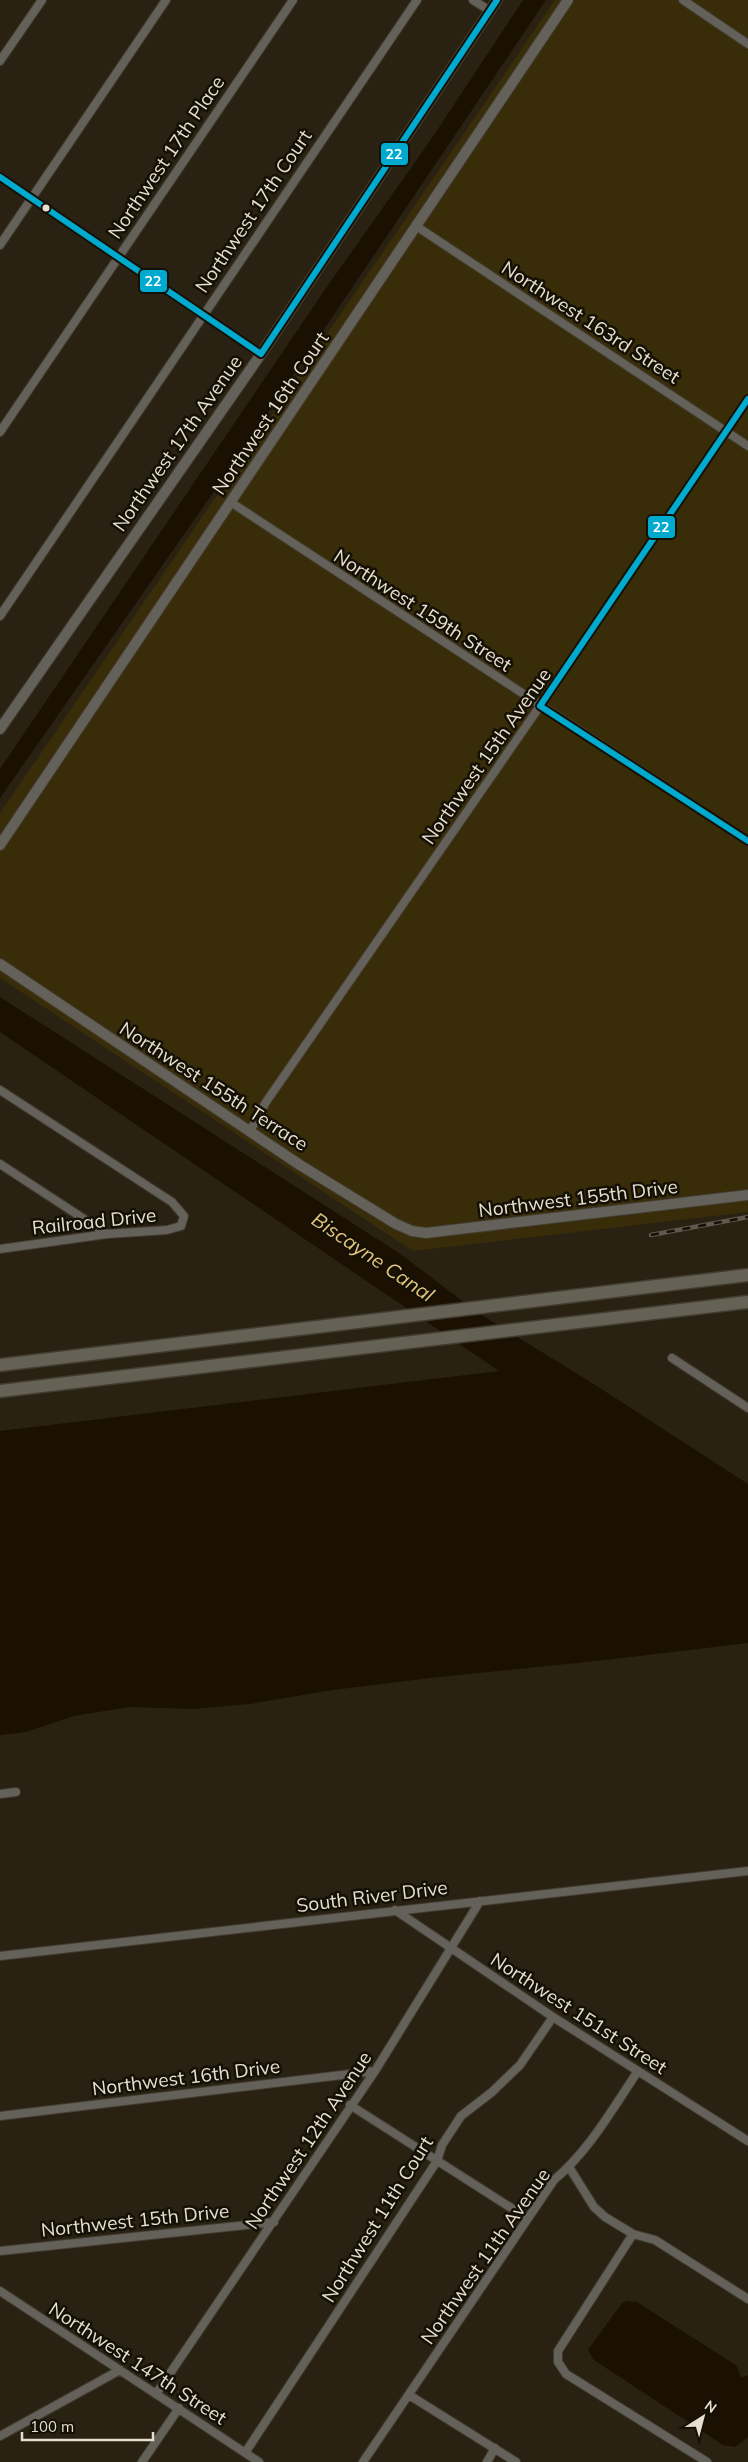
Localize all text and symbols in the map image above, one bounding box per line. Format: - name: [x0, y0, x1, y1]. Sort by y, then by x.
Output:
- street label: Northwest 17th Place: [103, 71, 229, 243]
- street label: Northwest 17th Court: [190, 125, 317, 297]
- line badge: 22: [380, 142, 409, 166]
- text: 22: [386, 145, 402, 163]
- unlabelled marker: [41, 203, 51, 213]
- street label: Northwest 163rd Street: [497, 255, 685, 389]
- line badge: 22: [139, 269, 168, 293]
- text: 22: [145, 272, 161, 290]
- street label: Northwest 16th Court: [207, 327, 334, 499]
- street label: Northwest 17th Avenue: [107, 350, 247, 536]
- line badge: 22: [647, 515, 676, 539]
- text: 22: [653, 518, 669, 536]
- street label: Northwest 159th Street: [330, 543, 517, 677]
- street label: Northwest 15th Avenue: [416, 663, 556, 849]
- street label: Northwest 155th Terrace: [115, 1016, 313, 1156]
- street label: Northwest 155th Drive: [477, 1174, 679, 1222]
- street label: Railroad Drive: [31, 1203, 157, 1239]
- water label: Biscayne Canal: [307, 1206, 439, 1307]
- street label: South River Drive: [295, 1875, 449, 1917]
- street label: Northwest 151st Street: [486, 1947, 672, 2079]
- street label: Northwest 12th Avenue: [239, 2046, 377, 2234]
- street label: Northwest 16th Drive: [91, 2054, 281, 2100]
- street label: Northwest 11th Court: [316, 2131, 438, 2307]
- street label: Northwest 11th Avenue: [415, 2163, 555, 2349]
- street label: Northwest 15th Drive: [40, 2198, 230, 2242]
- street label: Northwest 147th Street: [45, 2296, 232, 2430]
- north arrow: [678, 2392, 728, 2442]
- text: N: [701, 2396, 720, 2417]
- scale bar: [22, 2410, 154, 2442]
- text: 100 m: [30, 2417, 74, 2436]

